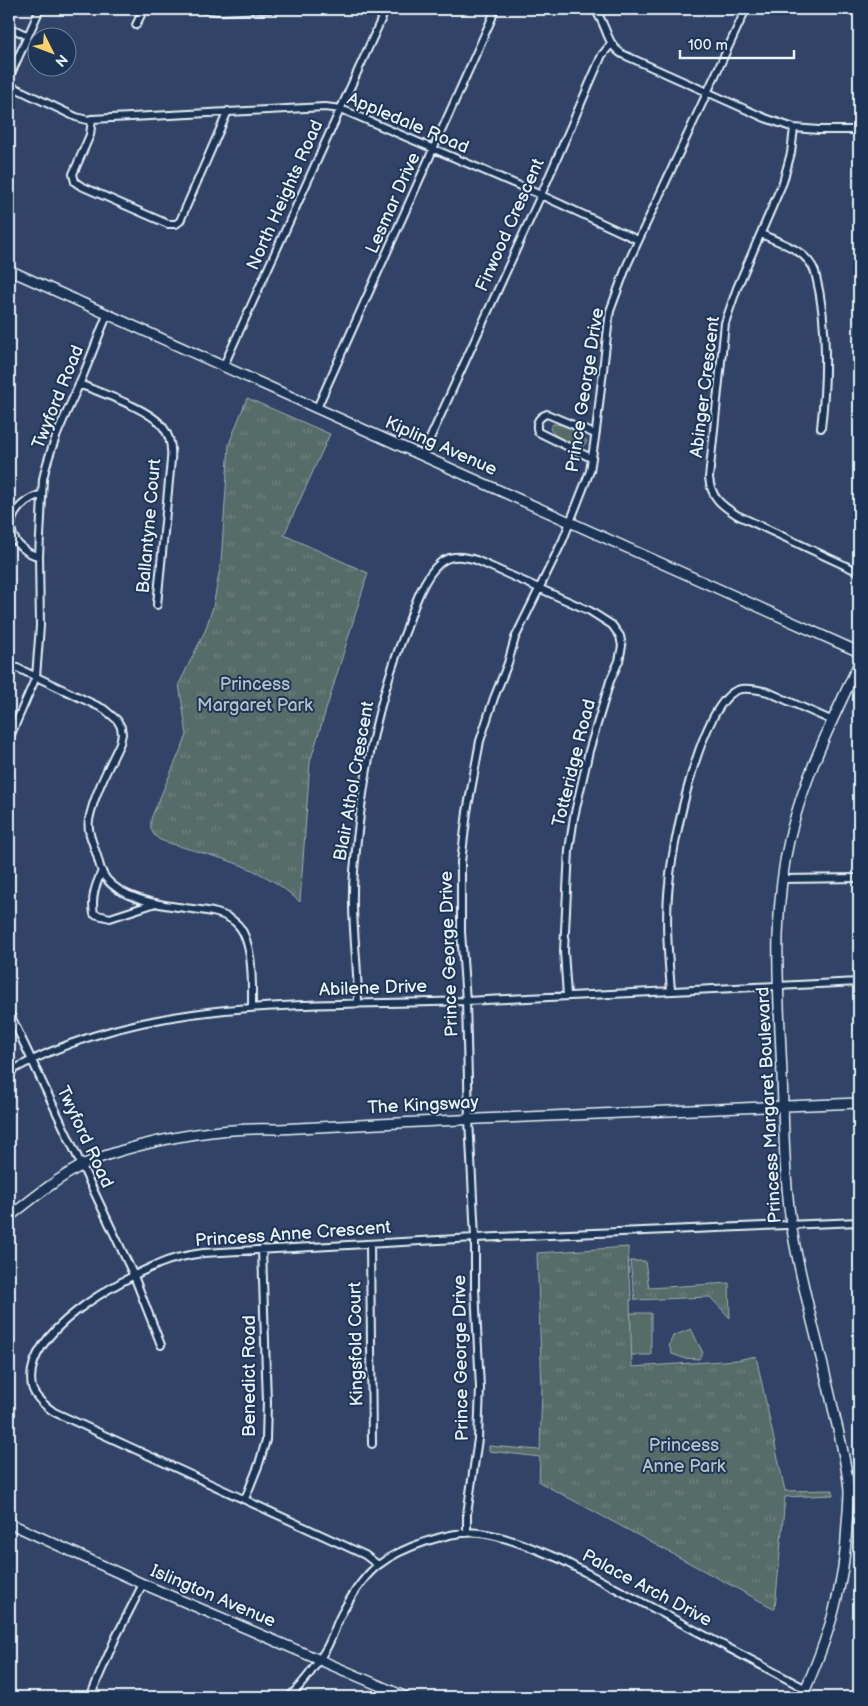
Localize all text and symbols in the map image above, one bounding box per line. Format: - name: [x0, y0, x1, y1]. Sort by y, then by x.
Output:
- north arrow: [28, 28, 78, 78]
- scale bar: [680, 28, 794, 60]
- text: 100 m: [688, 36, 728, 55]
- text: N: [51, 51, 71, 70]
- street label: Appledale Road: [344, 88, 472, 158]
- street label: North Heights Road: [242, 117, 328, 273]
- street label: Lesmar Drive: [361, 149, 425, 257]
- street label: Firwood Crescent: [471, 155, 549, 295]
- street label: Prince George Drive: [562, 306, 608, 474]
- street label: Abinger Crescent: [686, 315, 724, 459]
- street label: Twyford Road: [28, 342, 88, 452]
- street label: Kipling Avenue: [382, 412, 501, 480]
- street label: Ballantyne Court: [133, 457, 165, 594]
- park label: Princess Margaret Park: [197, 674, 313, 716]
- street label: Totteridge Road: [548, 697, 600, 829]
- street label: Blair Athol Crescent: [330, 699, 378, 863]
- street label: Prince George Drive: [436, 870, 462, 1037]
- street label: Abilene Drive: [319, 976, 428, 1000]
- street label: Princess Margaret Boulevard: [752, 986, 786, 1224]
- street label: Twyford Road: [52, 1083, 118, 1191]
- street label: The Kingsway: [367, 1092, 480, 1118]
- street label: Princess Anne Crescent: [194, 1217, 392, 1251]
- street label: Prince George Drive: [449, 1274, 473, 1441]
- street label: Kingsfold Court: [344, 1281, 368, 1406]
- street label: Benedict Road: [239, 1315, 260, 1437]
- park label: Princess Anne Park: [643, 1435, 726, 1477]
- street label: Palace Arch Drive: [579, 1545, 716, 1631]
- street label: Islington Avenue: [147, 1560, 279, 1632]

